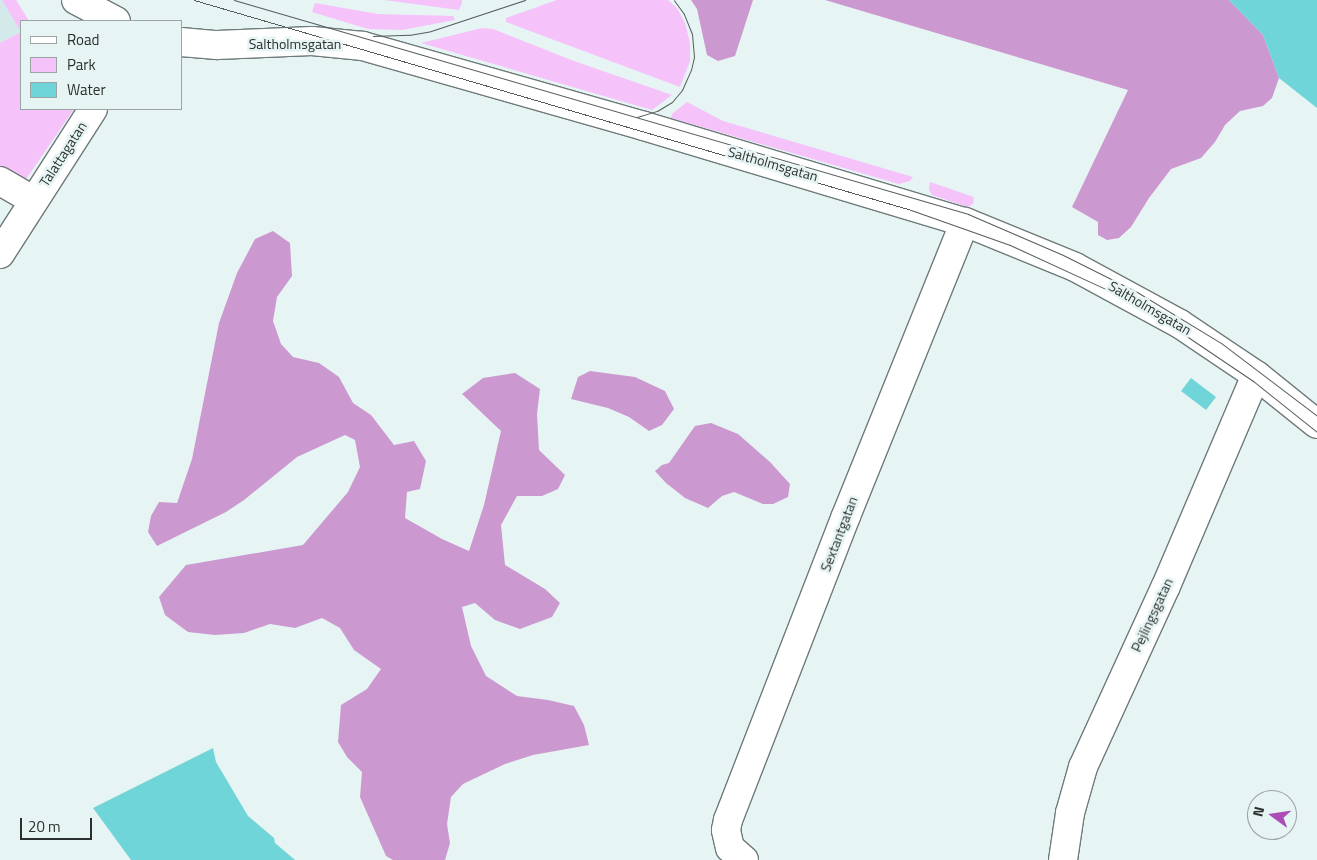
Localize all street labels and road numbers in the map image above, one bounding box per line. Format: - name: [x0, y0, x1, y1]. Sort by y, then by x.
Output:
- street label: Saltholmsgatan: [249, 36, 341, 52]
- street label: Talattagatan: [36, 118, 90, 190]
- street label: Saltholmsgatan: [726, 143, 820, 185]
- street label: Saltholmsgatan: [1106, 278, 1194, 338]
- street label: Sextantgatan: [817, 494, 861, 574]
- street label: Pejlingsgatan: [1128, 575, 1176, 655]

